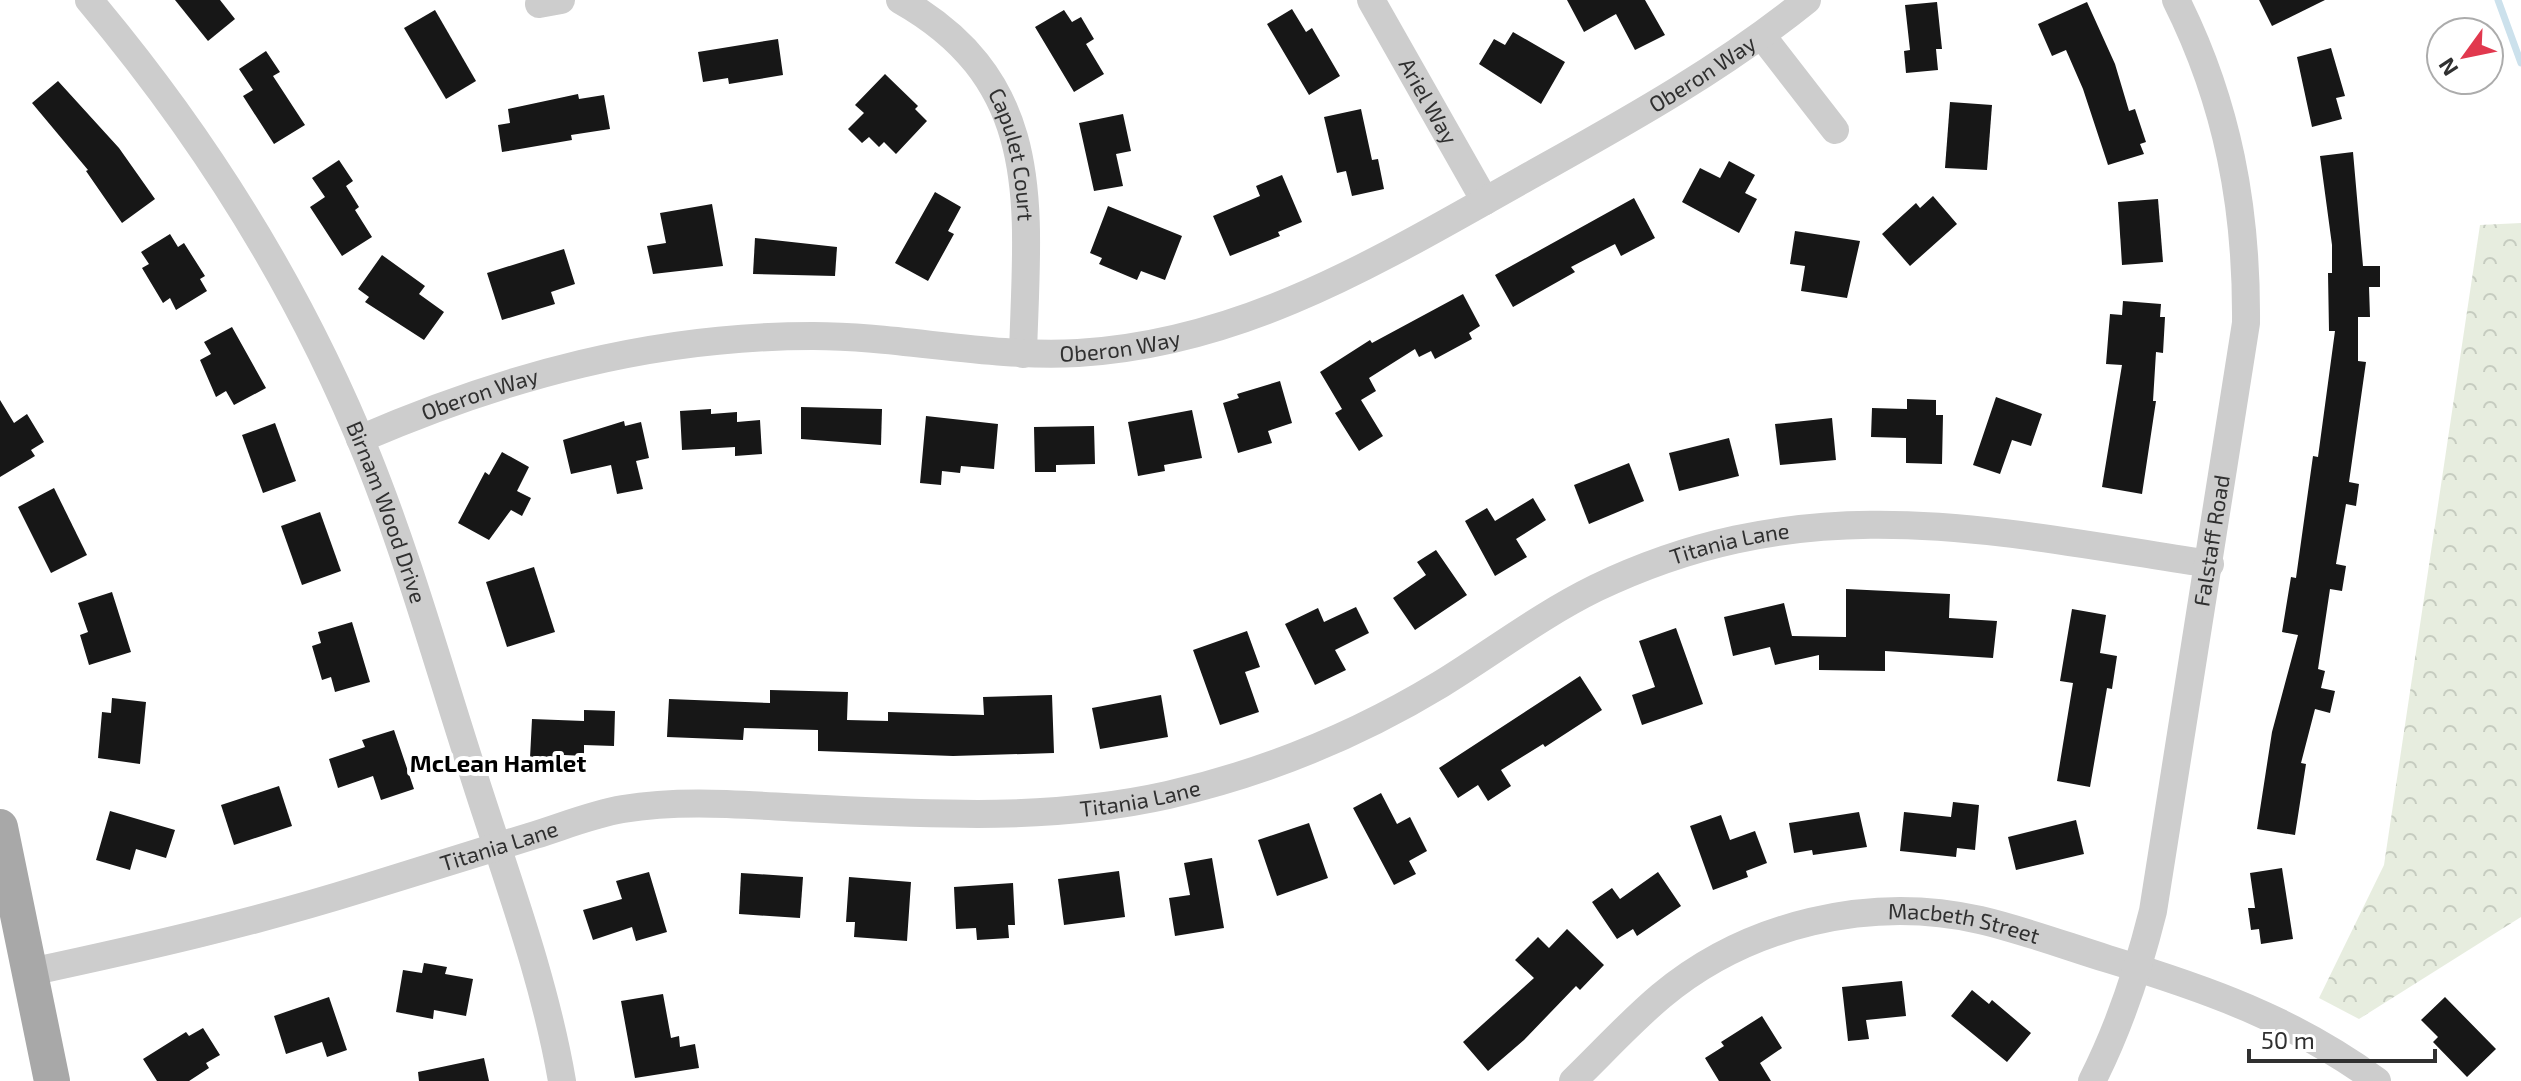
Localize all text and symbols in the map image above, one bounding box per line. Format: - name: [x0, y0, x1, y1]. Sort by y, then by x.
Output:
- north arrow: [2425, 16, 2505, 96]
- street label: Oberon Way: [1644, 29, 1760, 117]
- street label: Ariel Way: [1394, 53, 1464, 148]
- text: N: [2432, 54, 2463, 81]
- street label: Capulet Court: [984, 83, 1040, 221]
- street label: Oberon Way: [1059, 324, 1183, 366]
- street label: Oberon Way: [417, 362, 541, 425]
- street label: Birnam Wood Drive: [342, 417, 433, 606]
- street label: Falstaff Road: [2187, 473, 2234, 608]
- street label: Titania Lane: [1666, 516, 1791, 569]
- district label: McLean Hamlet: [410, 748, 586, 777]
- street label: Titania Lane: [1078, 774, 1203, 821]
- street label: Titania Lane: [437, 814, 561, 876]
- street label: Macbeth Street: [1888, 897, 2043, 948]
- scale bar: [2249, 1013, 2435, 1063]
- text: 50 m: [2261, 1025, 2315, 1054]

